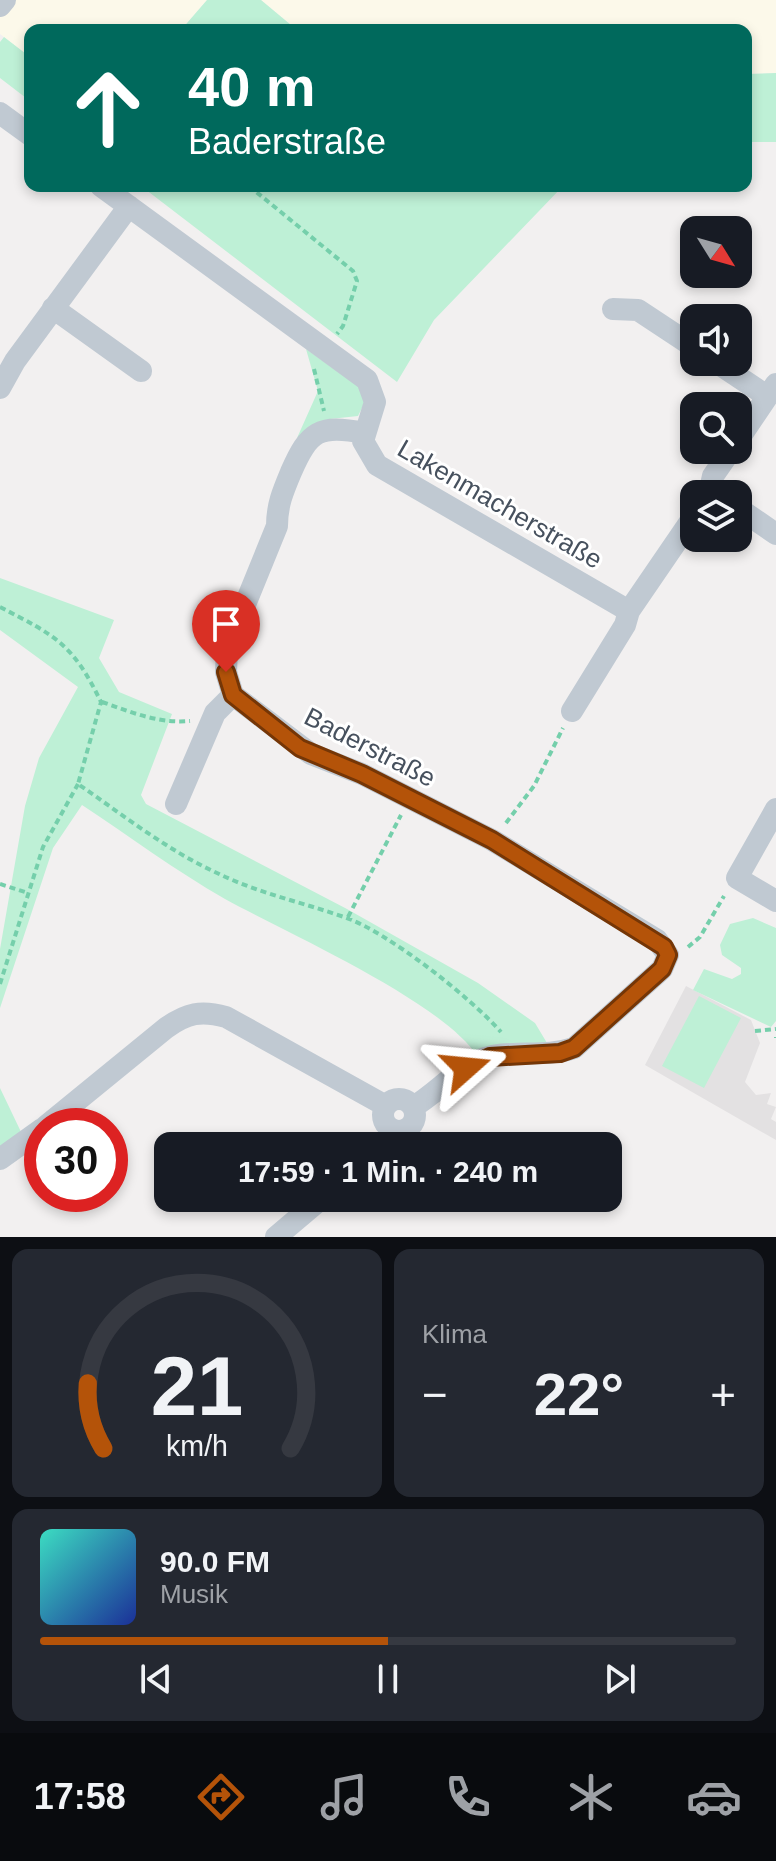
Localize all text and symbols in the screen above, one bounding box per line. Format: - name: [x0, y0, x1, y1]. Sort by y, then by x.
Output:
- text: 40 m: [188, 55, 316, 118]
- icon: ahead: [56, 56, 160, 160]
- text: Baderstraße: [188, 121, 386, 162]
- north arrow: [680, 216, 752, 288]
- map controls: [680, 216, 752, 552]
- button: sound: [680, 304, 752, 376]
- button: search: [680, 392, 752, 464]
- street label: Lakenmacherstraße: [392, 433, 608, 575]
- button: layers: [680, 480, 752, 552]
- pin: [192, 590, 260, 672]
- icon: arrive: [204, 602, 248, 646]
- street label: Baderstraße: [299, 701, 441, 793]
- position arrow: [424, 1026, 508, 1110]
- speed limit sign: 30: [24, 1108, 128, 1212]
- text: 17:59 · 1 Min. · 240 m: [238, 1155, 538, 1188]
- text: Klima: [422, 1319, 487, 1349]
- text: 21: [151, 1340, 243, 1433]
- text: 22°: [534, 1361, 624, 1428]
- text: −: [422, 1370, 448, 1419]
- text: +: [710, 1370, 736, 1419]
- text: km/h: [166, 1430, 228, 1462]
- text: 90.0 FM: [160, 1545, 270, 1578]
- text: Musik: [160, 1579, 228, 1609]
- icon: previous: [134, 1657, 178, 1701]
- icon: pause: [366, 1657, 410, 1701]
- icon: next: [598, 1657, 642, 1701]
- icon: directions: [193, 1769, 249, 1825]
- icon: music: [316, 1769, 372, 1825]
- icon: phone: [440, 1769, 496, 1825]
- icon: climate: [563, 1769, 619, 1825]
- icon: car: [686, 1769, 742, 1825]
- text: 17:58: [34, 1776, 126, 1817]

